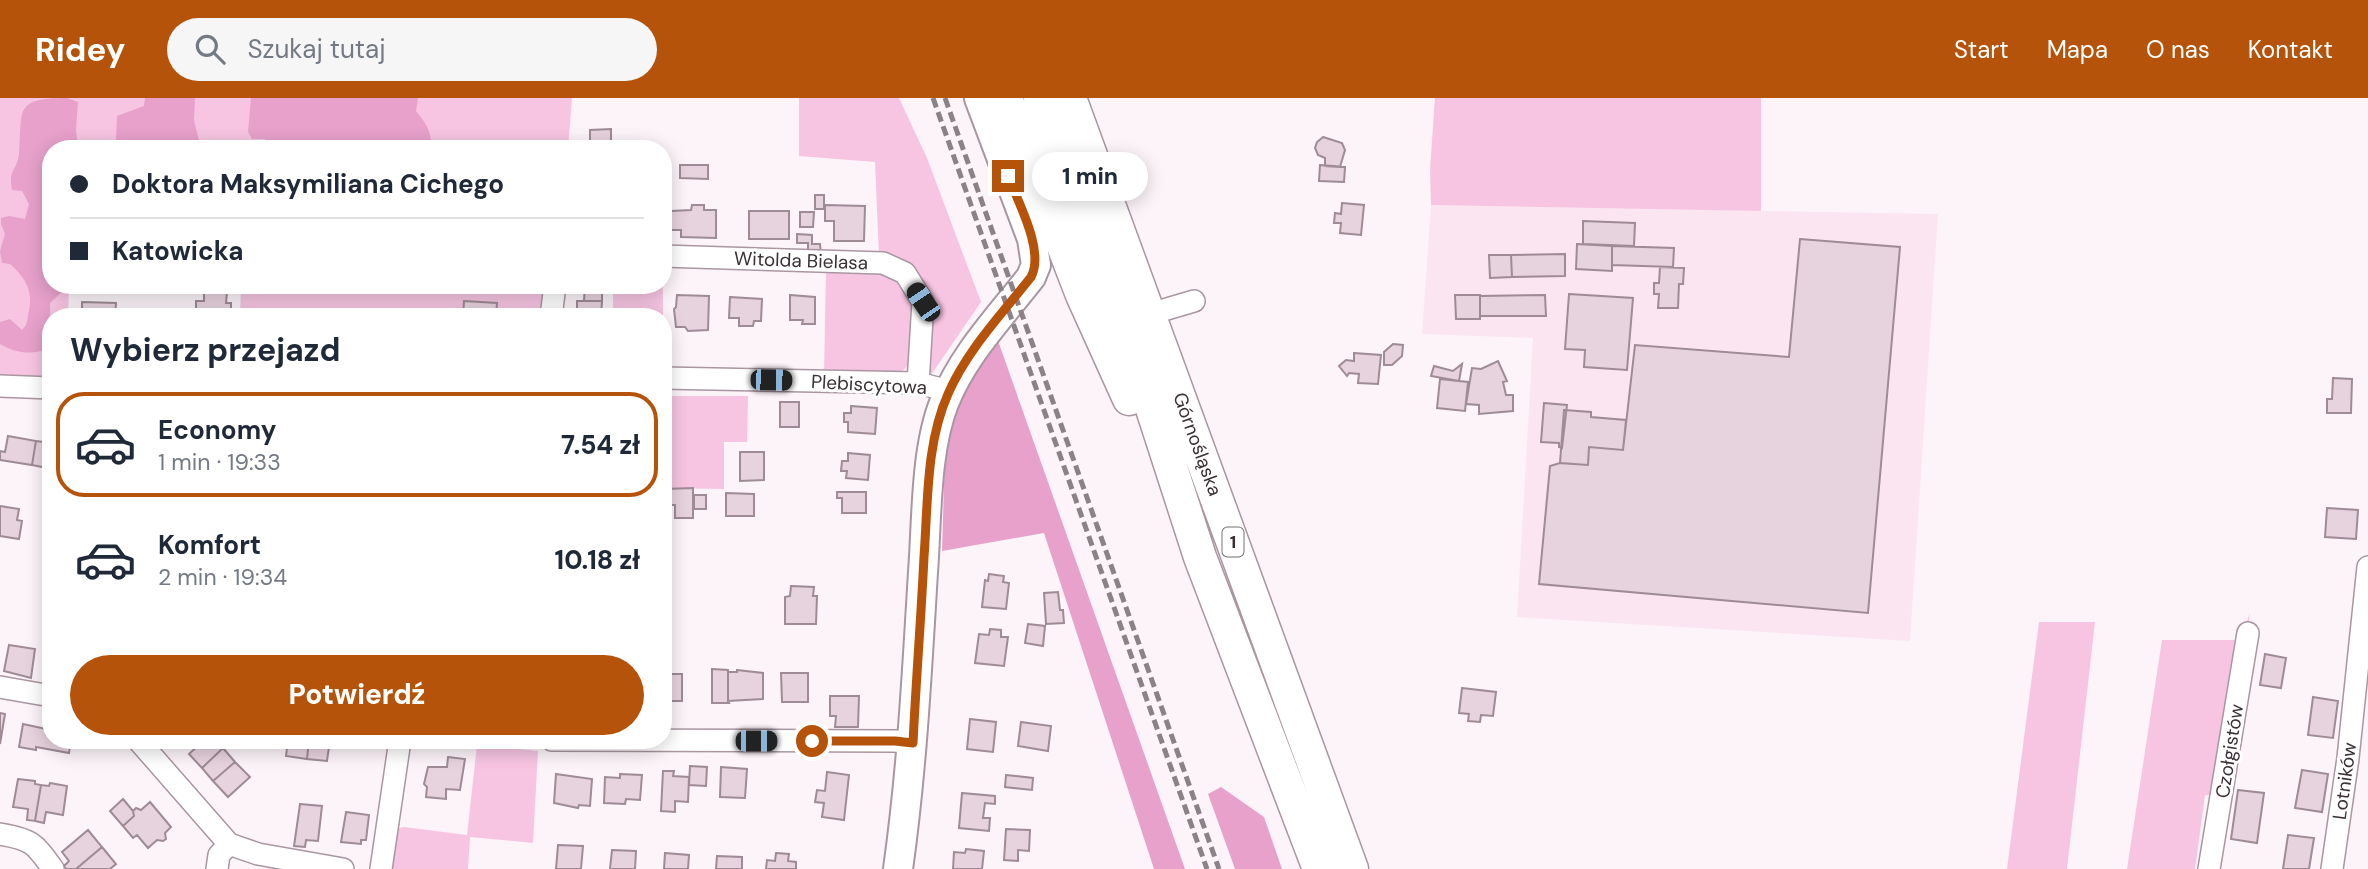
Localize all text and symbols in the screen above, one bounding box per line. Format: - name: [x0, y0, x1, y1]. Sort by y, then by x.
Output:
- search box: [167, 18, 657, 81]
- text: Ridey: [35, 28, 125, 71]
- icon: search: [191, 30, 229, 68]
- text: Szukaj tutaj: [247, 32, 385, 66]
- text: Start: [1954, 34, 2009, 65]
- text: Mapa: [2047, 34, 2108, 65]
- text: O nas: [2146, 34, 2210, 65]
- text: Kontakt: [2248, 34, 2333, 65]
- callout: 1 min: [1032, 152, 1148, 200]
- route end: [992, 160, 1024, 192]
- text: 1 min: [1062, 161, 1118, 191]
- text: Doktora Maksymiliana Cichego: [112, 167, 504, 201]
- text: Katowicka: [112, 234, 243, 268]
- street label: Witolda Bielasa: [733, 246, 868, 275]
- car: [903, 279, 944, 325]
- text: Wybierz przejazd: [70, 329, 340, 371]
- car: [750, 369, 793, 391]
- street label: Plebiscytowa: [810, 369, 928, 400]
- street label: Górnośląska: [1167, 389, 1228, 499]
- icon: car: [74, 413, 137, 476]
- text: Economy: [158, 413, 276, 447]
- text: 7.54 zł: [561, 428, 640, 462]
- text: 1 min · 19:33: [158, 447, 281, 477]
- icon: car: [74, 528, 137, 591]
- text: Komfort: [158, 528, 261, 562]
- road number: 1: [1222, 528, 1244, 556]
- text: 10.18 zł: [555, 543, 640, 577]
- text: 2 min · 19:34: [158, 562, 287, 592]
- button: Potwierdź: [70, 655, 644, 735]
- street label: Czołgistów: [2210, 702, 2249, 800]
- route start: [796, 725, 828, 757]
- car: [736, 731, 778, 752]
- street label: Lotników: [2327, 740, 2362, 821]

